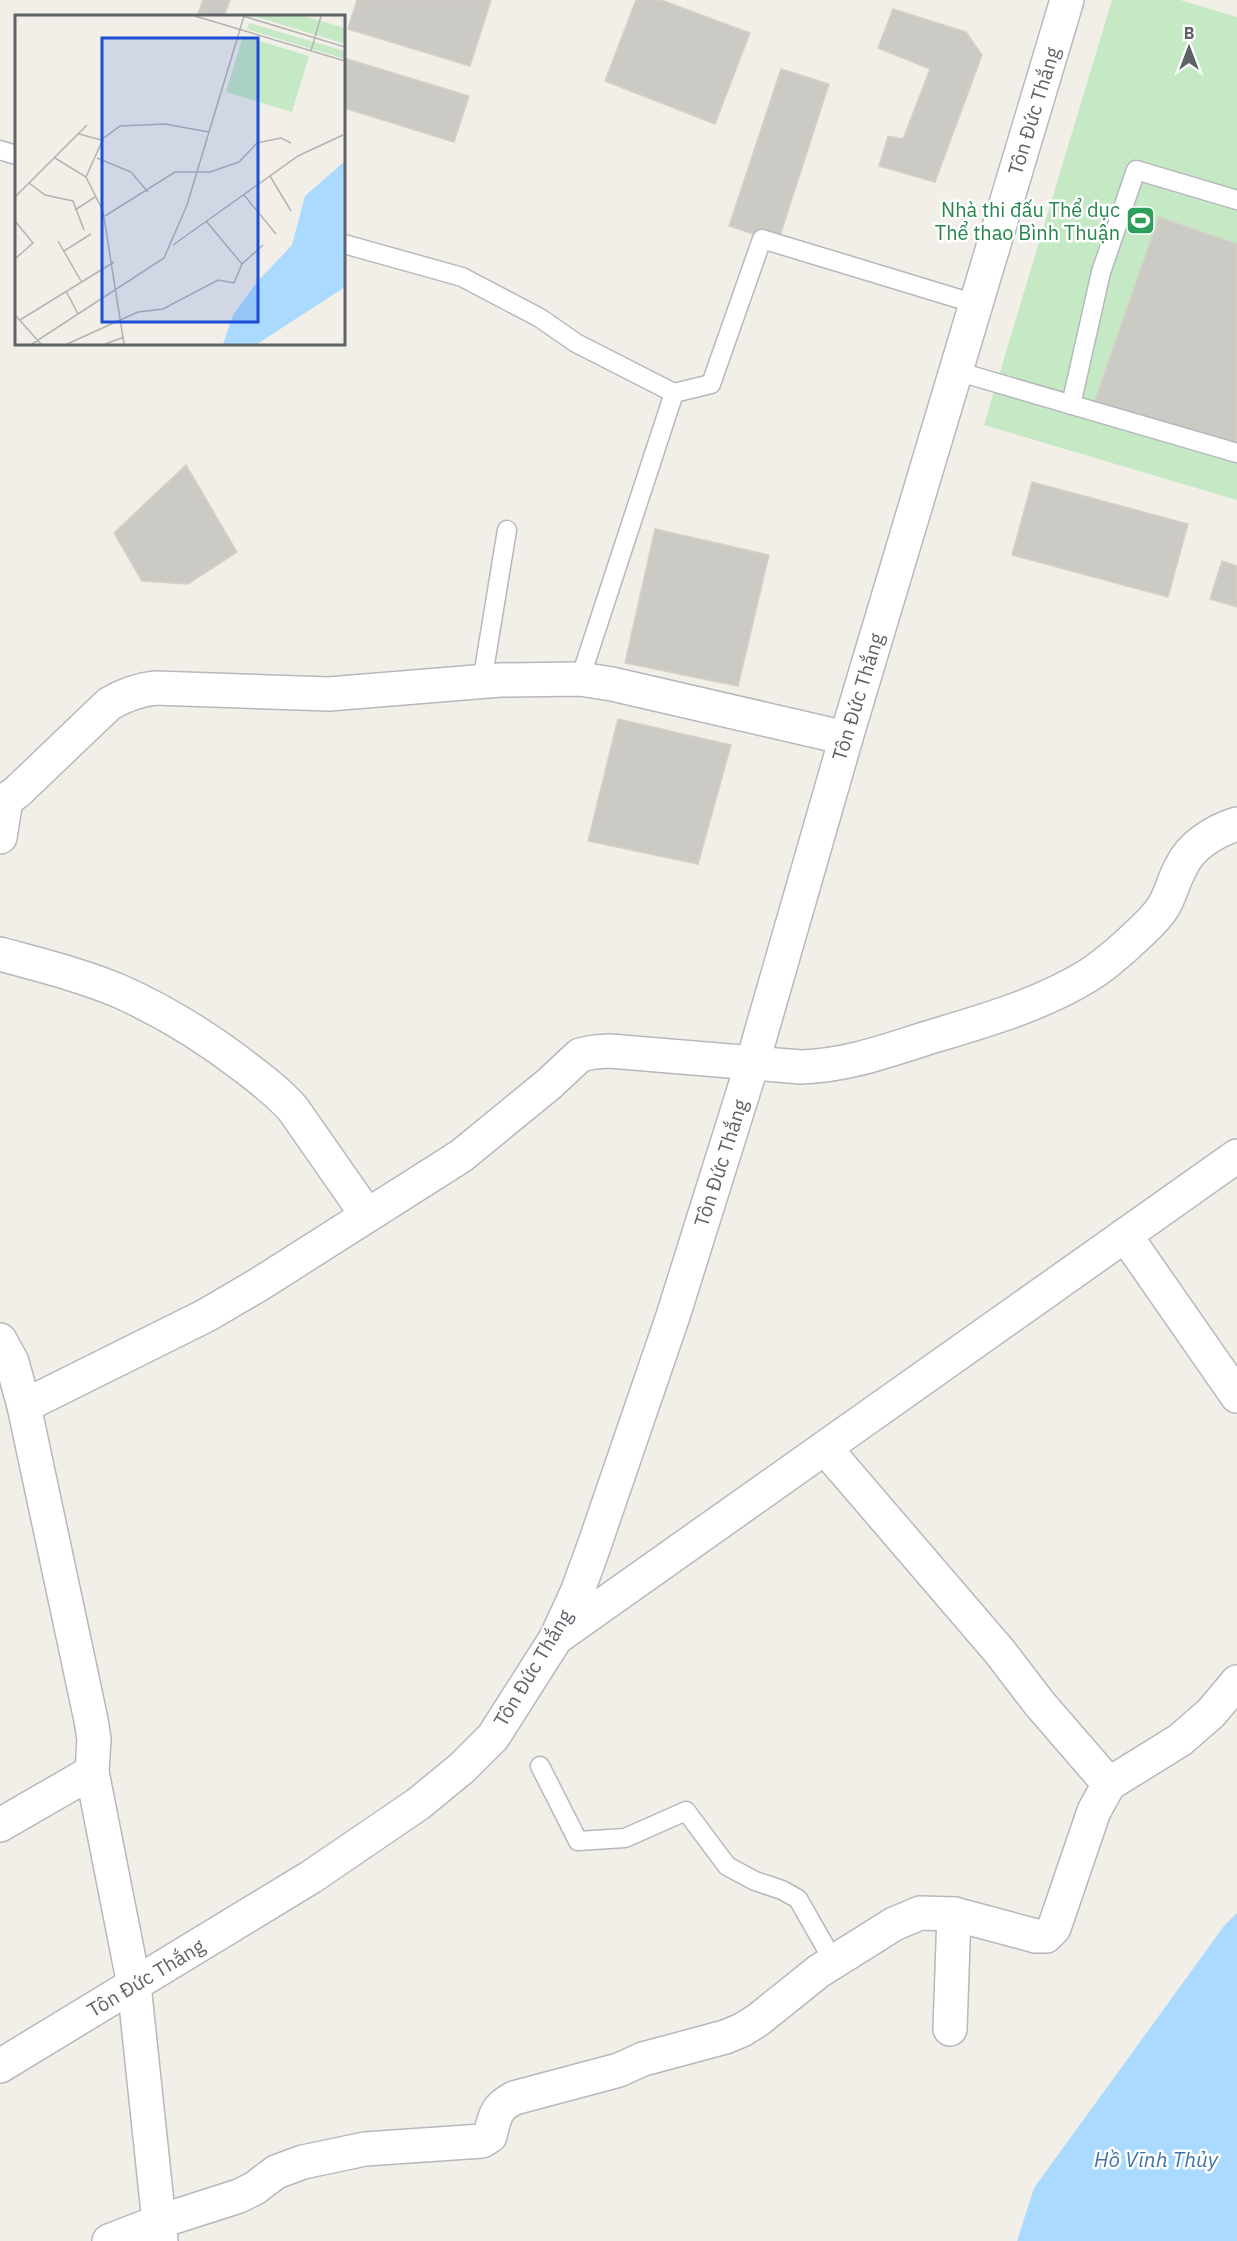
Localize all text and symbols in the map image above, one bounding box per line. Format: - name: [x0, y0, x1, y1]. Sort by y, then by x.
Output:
- inset map: [15, 15, 345, 345]
- north arrow: [1159, 18, 1219, 78]
- text: B: [1184, 23, 1195, 43]
- street label: Tôn Đức Thắng: [1001, 43, 1066, 178]
- place label: Nhà thi đấu Thể dục Thể thao Bình Thuận: [935, 196, 1120, 246]
- sports icon: Nhà thi đấu Thể dục Thể thao Bình Thuận: [1125, 205, 1157, 237]
- street label: Tôn Đức Thắng: [825, 629, 890, 764]
- street label: Tôn Đức Thắng: [687, 1095, 754, 1230]
- street label: Tôn Đức Thắng: [487, 1604, 578, 1731]
- street label: Tôn Đức Thắng: [82, 1932, 210, 2023]
- water label: Hồ Vĩnh Thủy: [1094, 2145, 1219, 2173]

